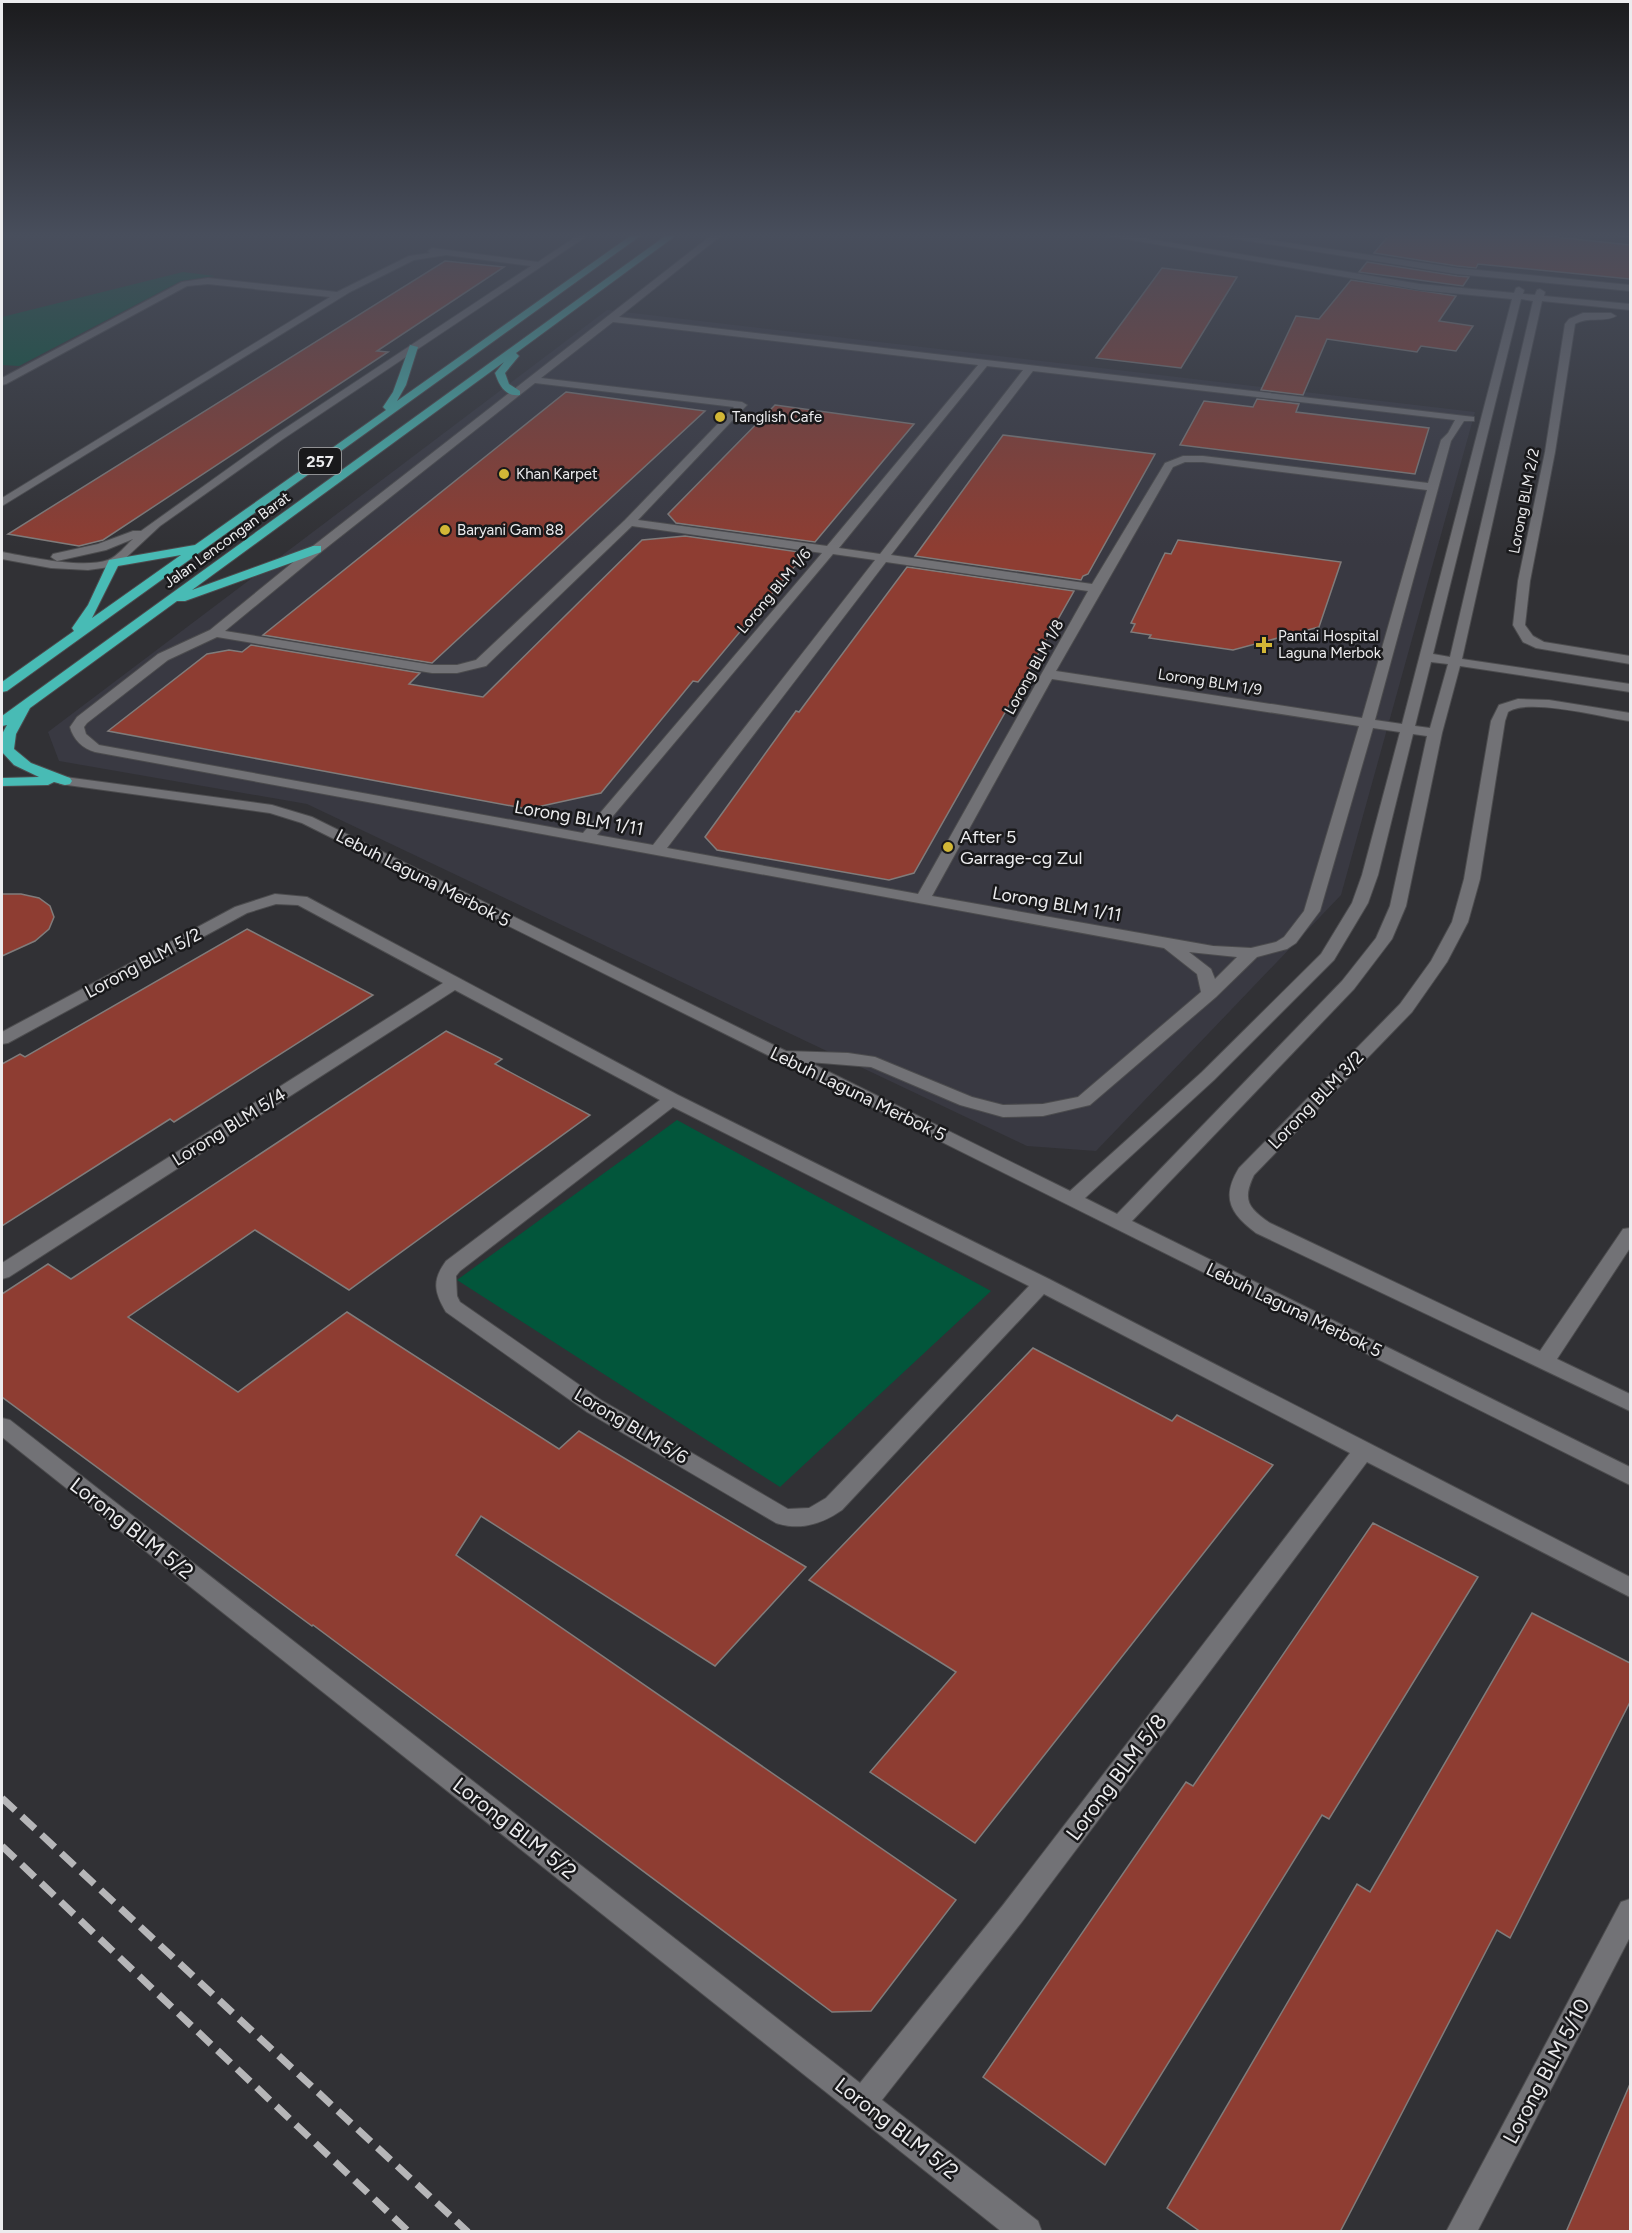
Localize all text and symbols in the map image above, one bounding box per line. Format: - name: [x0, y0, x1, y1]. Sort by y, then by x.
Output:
- place label: Tanglish Cafe: [732, 408, 822, 426]
- marker: Tanglish Cafe: [713, 410, 727, 424]
- street label: Lorong BLM 2/2: [1505, 447, 1543, 555]
- road number: 257: [299, 448, 341, 474]
- place label: Khan Karpet: [516, 465, 598, 483]
- marker: Khan Karpet: [497, 467, 511, 481]
- street label: Jalan Lencongan Barat: [160, 488, 294, 592]
- place label: Baryani Gam 88: [457, 521, 564, 539]
- marker: Baryani Gam 88: [438, 523, 452, 537]
- street label: Lorong BLM 1/6: [733, 545, 815, 637]
- street label: Lorong BLM 1/8: [1000, 616, 1068, 718]
- place label: Pantai Hospital Laguna Merbok: [1278, 627, 1382, 662]
- marker: Pantai Hospital Laguna Merbok: [1255, 636, 1273, 654]
- street label: Lorong BLM 1/9: [1157, 665, 1263, 699]
- street label: Lorong BLM 1/11: [513, 796, 645, 840]
- street label: Lebuh Laguna Merbok 5: [332, 824, 514, 932]
- place label: After 5 Garrage-cg Zul: [960, 826, 1082, 869]
- marker: After 5 Garrage-cg Zul: [941, 840, 955, 854]
- street label: Lorong BLM 1/11: [991, 882, 1123, 926]
- street label: Lorong BLM 5/2: [81, 923, 205, 1003]
- street label: Lebuh Laguna Merbok 5: [767, 1042, 949, 1146]
- street label: Lorong BLM 3/2: [1264, 1046, 1368, 1154]
- street label: Lorong BLM 5/4: [168, 1083, 290, 1171]
- street label: Lebuh Laguna Merbok 5: [1203, 1258, 1385, 1362]
- street label: Lorong BLM 5/6: [570, 1383, 692, 1469]
- street label: Lorong BLM 5/2: [65, 1472, 199, 1584]
- street label: Lorong BLM 5/8: [1060, 1709, 1172, 1845]
- street label: Lorong BLM 5/2: [448, 1772, 582, 1884]
- street label: Lorong BLM 5/10: [1497, 1994, 1595, 2148]
- street label: Lorong BLM 5/2: [830, 2072, 964, 2184]

